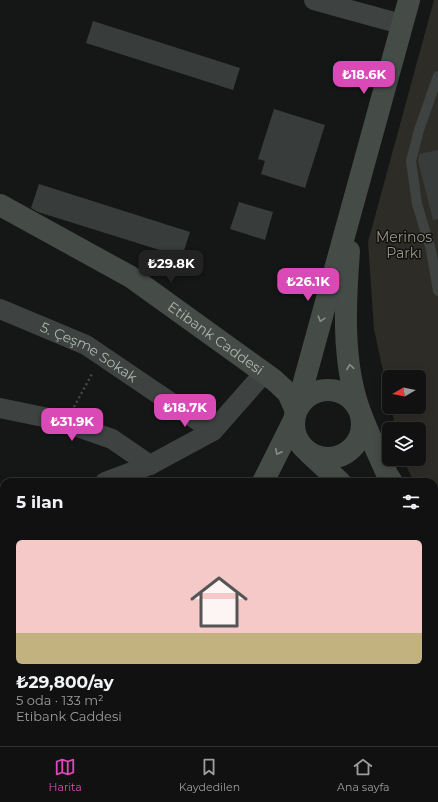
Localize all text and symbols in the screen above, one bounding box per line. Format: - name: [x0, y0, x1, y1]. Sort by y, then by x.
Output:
- pin: ₺18.6K: [331, 61, 397, 95]
- text: ₺18.6K: [342, 66, 386, 82]
- park label: Merinos Parkı: [376, 228, 432, 262]
- pin: ₺29.8K: [138, 250, 204, 284]
- text: ₺29.8K: [147, 255, 195, 271]
- pin: ₺26.1K: [275, 268, 341, 302]
- text: ₺26.1K: [286, 273, 330, 289]
- street label: Etibank Caddesi: [164, 297, 267, 379]
- one-way arrow: [317, 315, 326, 322]
- street label: 5. Çeşme Sokak: [38, 318, 141, 387]
- one-way arrow: [346, 364, 355, 370]
- north arrow: [382, 370, 426, 414]
- map controls: [382, 370, 426, 466]
- pin: ₺18.7K: [152, 394, 218, 428]
- text: ₺18.7K: [163, 399, 207, 415]
- pin: ₺31.9K: [39, 408, 105, 442]
- text: ₺31.9K: [50, 413, 94, 429]
- button: layers: [382, 422, 426, 466]
- one-way arrow: [275, 448, 283, 455]
- icon: filters: [400, 491, 422, 513]
- text: 5 ilan: [16, 492, 63, 512]
- icon: home: [183, 566, 255, 638]
- text: ₺29,800/ay: [16, 672, 114, 692]
- text: 5 oda · 133 m²: [16, 692, 104, 708]
- text: Etibank Caddesi: [16, 708, 122, 724]
- tab: Harita: [48, 756, 82, 794]
- tab: Kaydedilen: [179, 756, 240, 794]
- tab: Ana sayfa: [337, 756, 390, 794]

